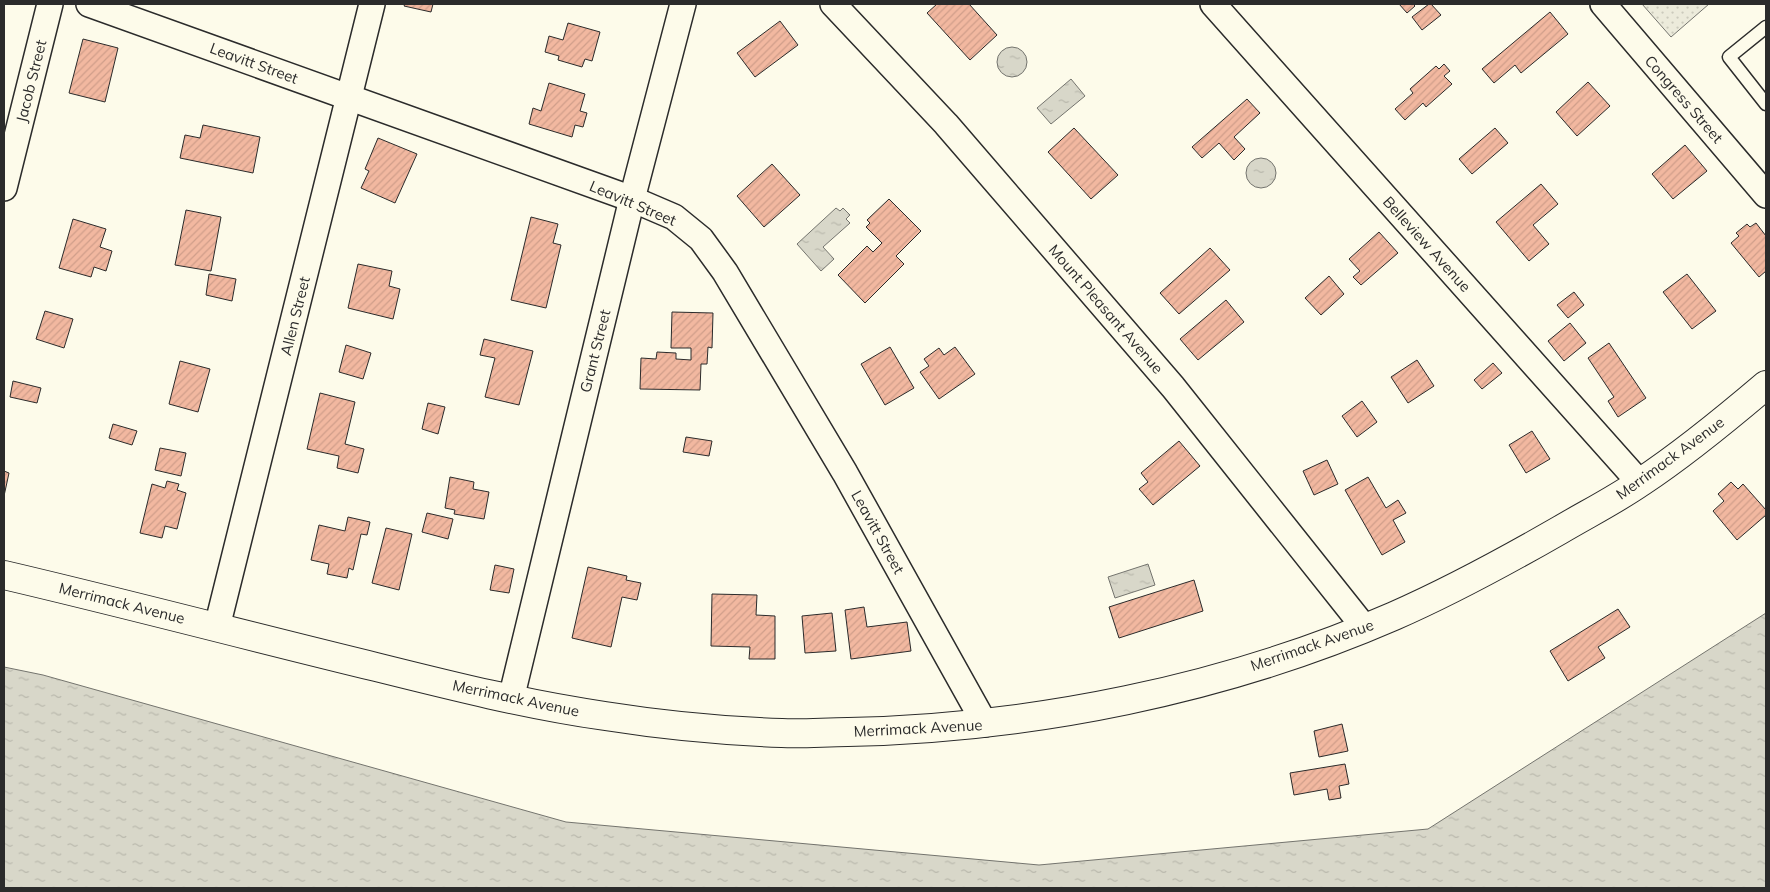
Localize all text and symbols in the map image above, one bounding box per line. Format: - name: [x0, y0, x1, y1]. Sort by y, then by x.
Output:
- street label: Jacob Street: [12, 38, 50, 124]
- street label: Leavitt Street: [207, 38, 301, 88]
- street label: Congress Street: [1641, 51, 1727, 147]
- street label: Leavitt Street: [587, 176, 679, 230]
- street label: Belleview Avenue: [1379, 192, 1475, 296]
- street label: Mount Pleasant Avenue: [1045, 240, 1167, 378]
- street label: Allen Street: [276, 275, 314, 357]
- street label: Grant Street: [576, 308, 614, 394]
- street label: Merrimack Avenue: [1612, 412, 1728, 504]
- street label: Leavitt Street: [847, 487, 909, 577]
- street label: Merrimack Avenue: [57, 578, 187, 628]
- street label: Merrimack Avenue: [1248, 615, 1376, 675]
- street label: Merrimack Avenue: [451, 675, 581, 721]
- street label: Merrimack Avenue: [853, 715, 983, 741]

